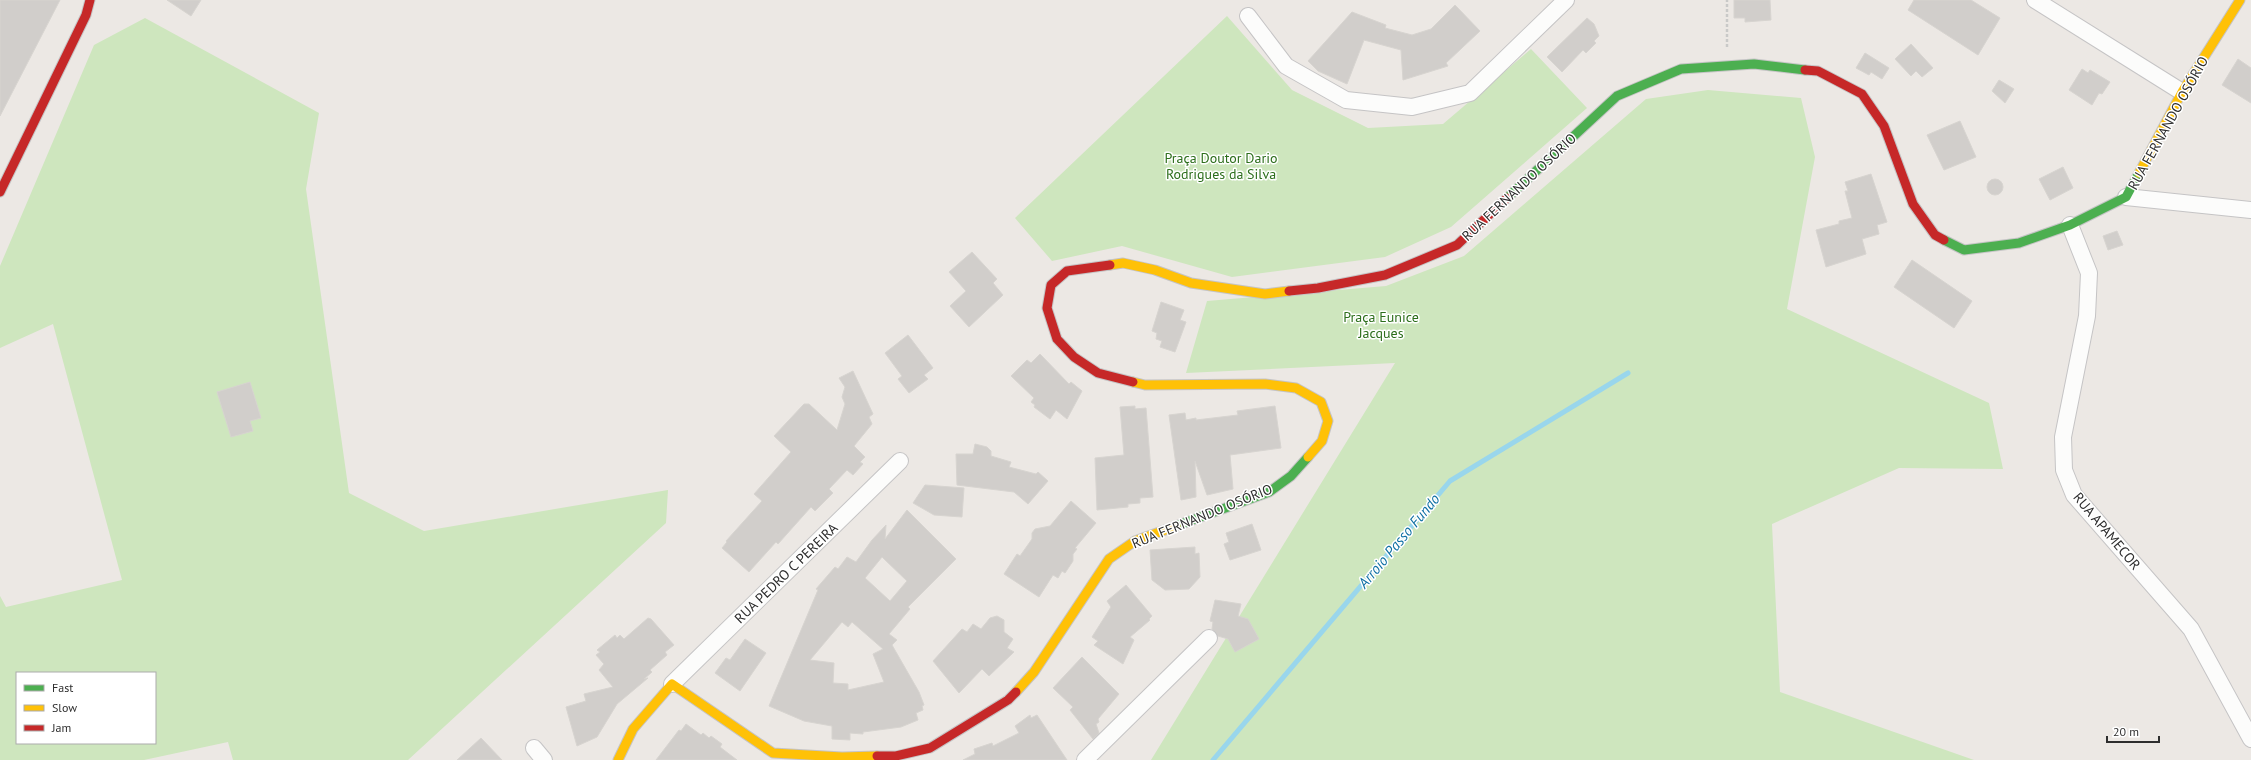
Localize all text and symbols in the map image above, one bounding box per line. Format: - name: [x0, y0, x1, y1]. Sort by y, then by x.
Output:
- street label: RUA FERNANDO OSÓRIO: [2124, 53, 2212, 193]
- street label: RUA FERNANDO OSÓRIO: [1458, 129, 1580, 245]
- park label: Praça Doutor Dario Rodrigues da Silva: [1165, 149, 1277, 183]
- park label: Praça Eunice Jacques: [1343, 308, 1419, 342]
- street label: RUA FERNANDO OSÓRIO: [1129, 480, 1275, 552]
- street label: RUA APAMECOR: [2069, 489, 2145, 573]
- water label: Arroio Passo Fundo: [1353, 490, 1444, 593]
- street label: RUA PEDRO C PEREIRA: [731, 518, 842, 627]
- legend: [16, 672, 156, 744]
- text: Fast: [52, 680, 73, 695]
- text: Slow: [52, 700, 77, 715]
- scale bar: [2107, 718, 2159, 744]
- text: Jam: [51, 720, 71, 735]
- text: 20 m: [2113, 724, 2139, 739]

